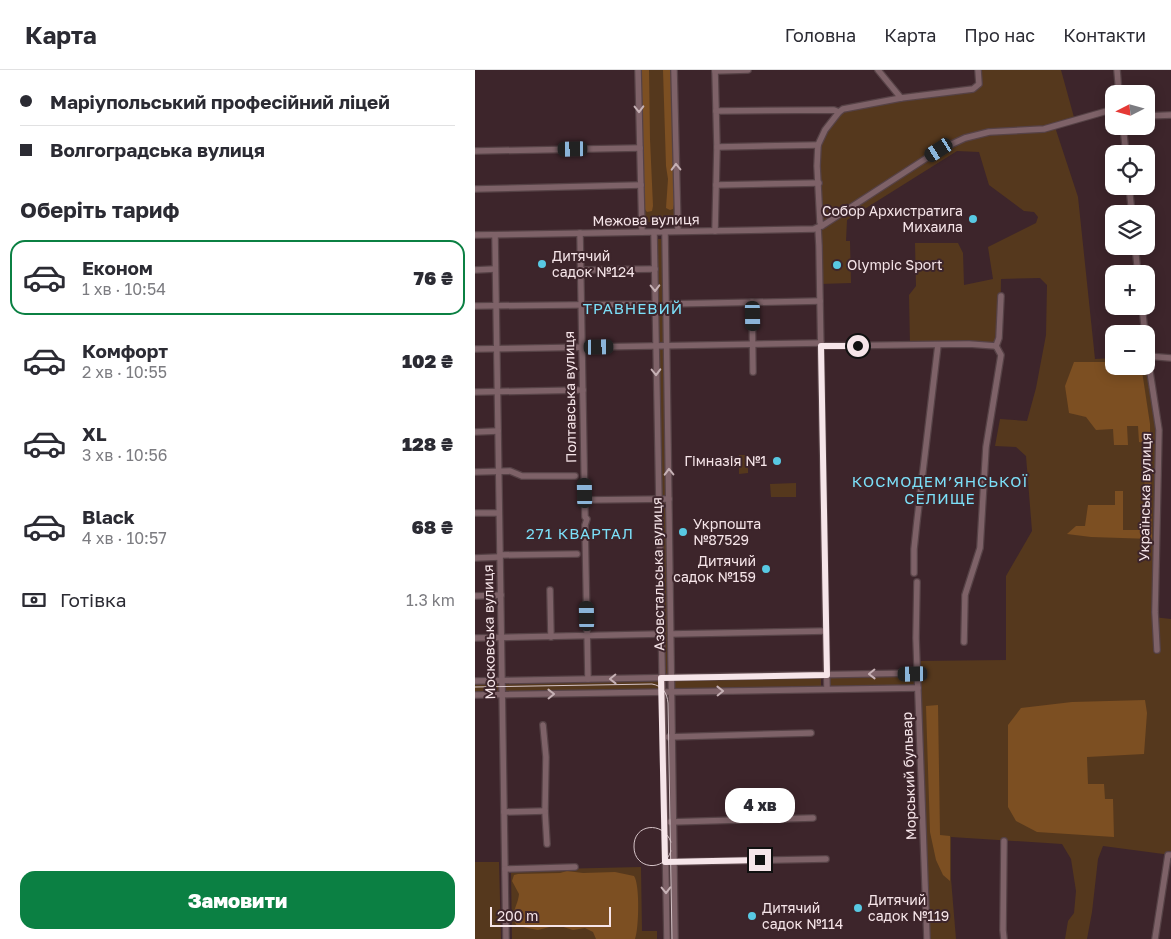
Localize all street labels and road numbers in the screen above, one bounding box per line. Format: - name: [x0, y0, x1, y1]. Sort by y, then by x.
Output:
- street label: Межова вулиця: [592, 210, 700, 229]
- street label: Полтавська вулиця: [560, 331, 579, 463]
- street label: Українська вулиця: [1135, 433, 1154, 561]
- street label: Азовстальська вулиця: [648, 497, 667, 651]
- street label: Московська вулиця: [479, 564, 498, 700]
- street label: Морський бульвар: [898, 712, 919, 840]

